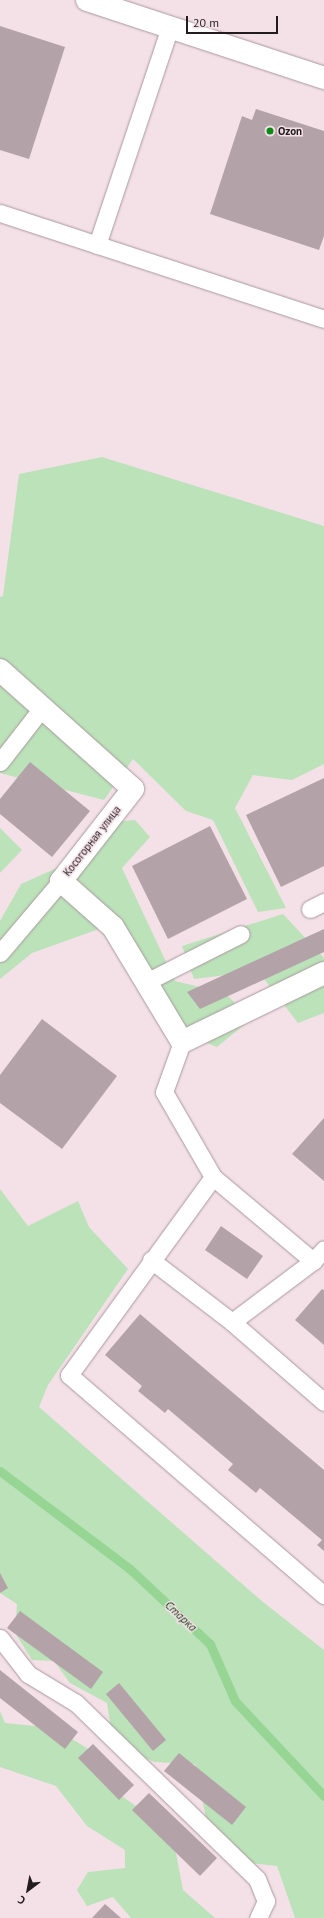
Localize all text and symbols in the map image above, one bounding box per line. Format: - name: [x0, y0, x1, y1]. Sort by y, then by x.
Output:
- scale bar: [188, 8, 280, 34]
- text: 20 m: [193, 15, 219, 30]
- place label: Ozon: [278, 124, 302, 138]
- marker: Ozon: [265, 126, 275, 136]
- street label: Косогорная улица: [60, 803, 124, 879]
- water label: Старка: [162, 1598, 200, 1634]
- north arrow: [8, 1870, 48, 1910]
- text: С: [15, 1893, 28, 1908]

